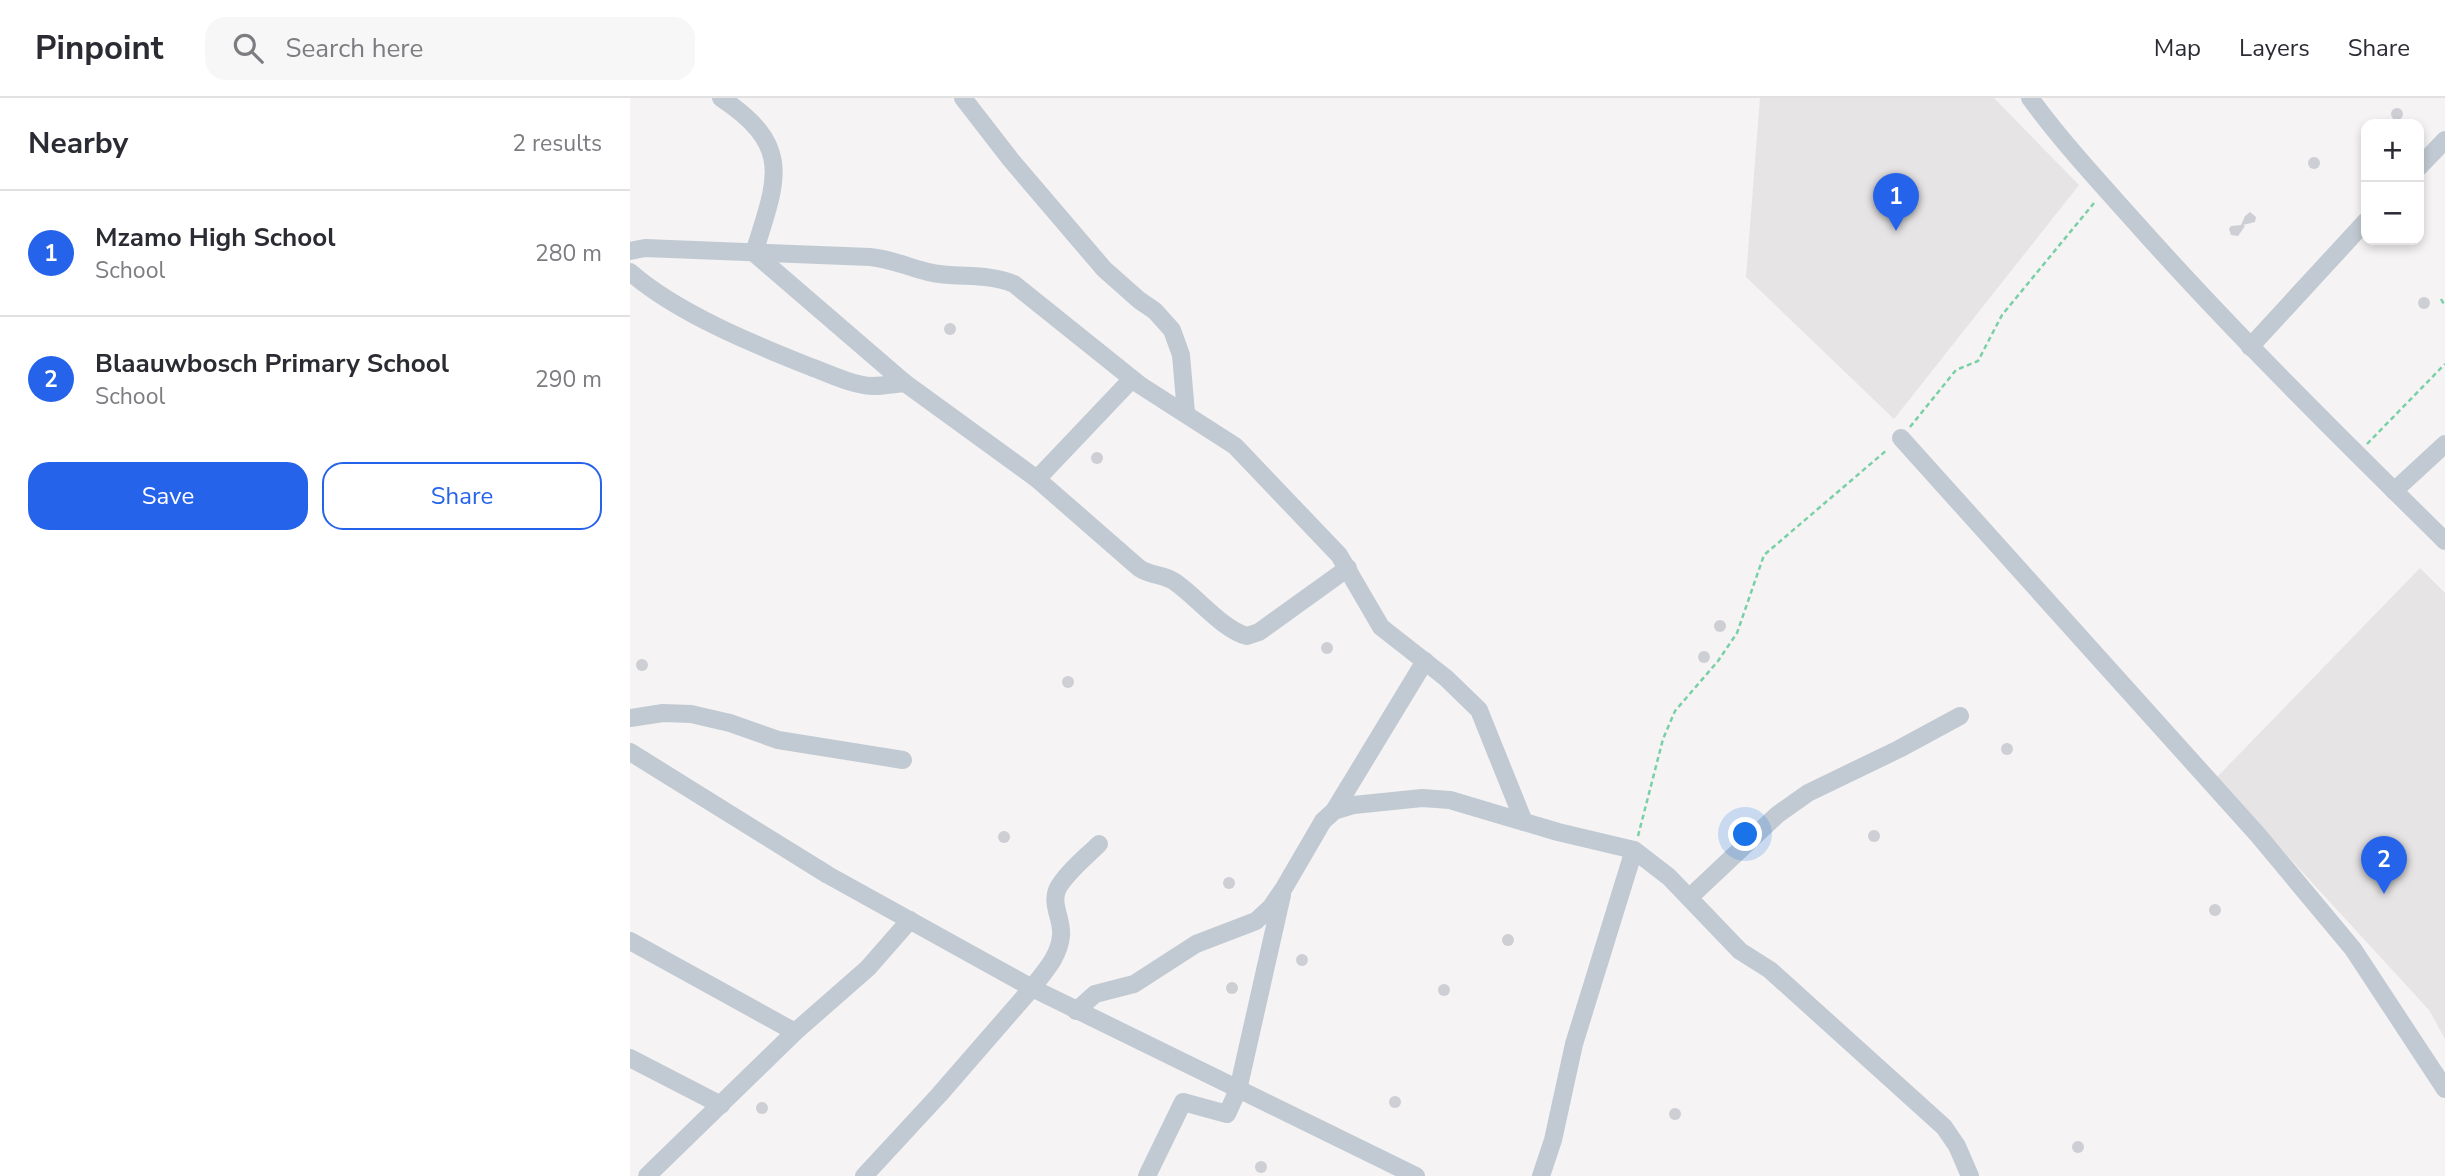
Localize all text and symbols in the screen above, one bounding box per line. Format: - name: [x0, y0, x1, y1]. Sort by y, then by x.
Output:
- search box: [205, 17, 695, 80]
- text: Pinpoint: [35, 26, 163, 71]
- icon: search: [229, 29, 267, 67]
- text: Search here: [285, 31, 423, 66]
- text: Map: [2154, 32, 2201, 64]
- text: Layers: [2239, 32, 2310, 64]
- text: Share: [2348, 32, 2410, 64]
- map controls: [2361, 119, 2424, 245]
- button: +: [2361, 119, 2424, 182]
- text: Nearby: [28, 123, 128, 164]
- text: 2 results: [512, 128, 602, 159]
- pin: 1: [1873, 173, 1919, 231]
- button: −: [2361, 182, 2424, 245]
- text: Mzamo High School: [95, 220, 336, 255]
- text: 1: [44, 238, 58, 269]
- text: 280 m: [535, 238, 602, 269]
- text: School: [95, 255, 165, 286]
- text: Blaauwbosch Primary School: [95, 346, 449, 381]
- text: 2: [44, 364, 58, 395]
- text: 290 m: [535, 364, 602, 395]
- text: School: [95, 381, 165, 412]
- button: Save: [28, 462, 308, 530]
- button: Share: [322, 462, 602, 530]
- your location: [1728, 817, 1762, 851]
- pin: 2: [2361, 836, 2407, 894]

